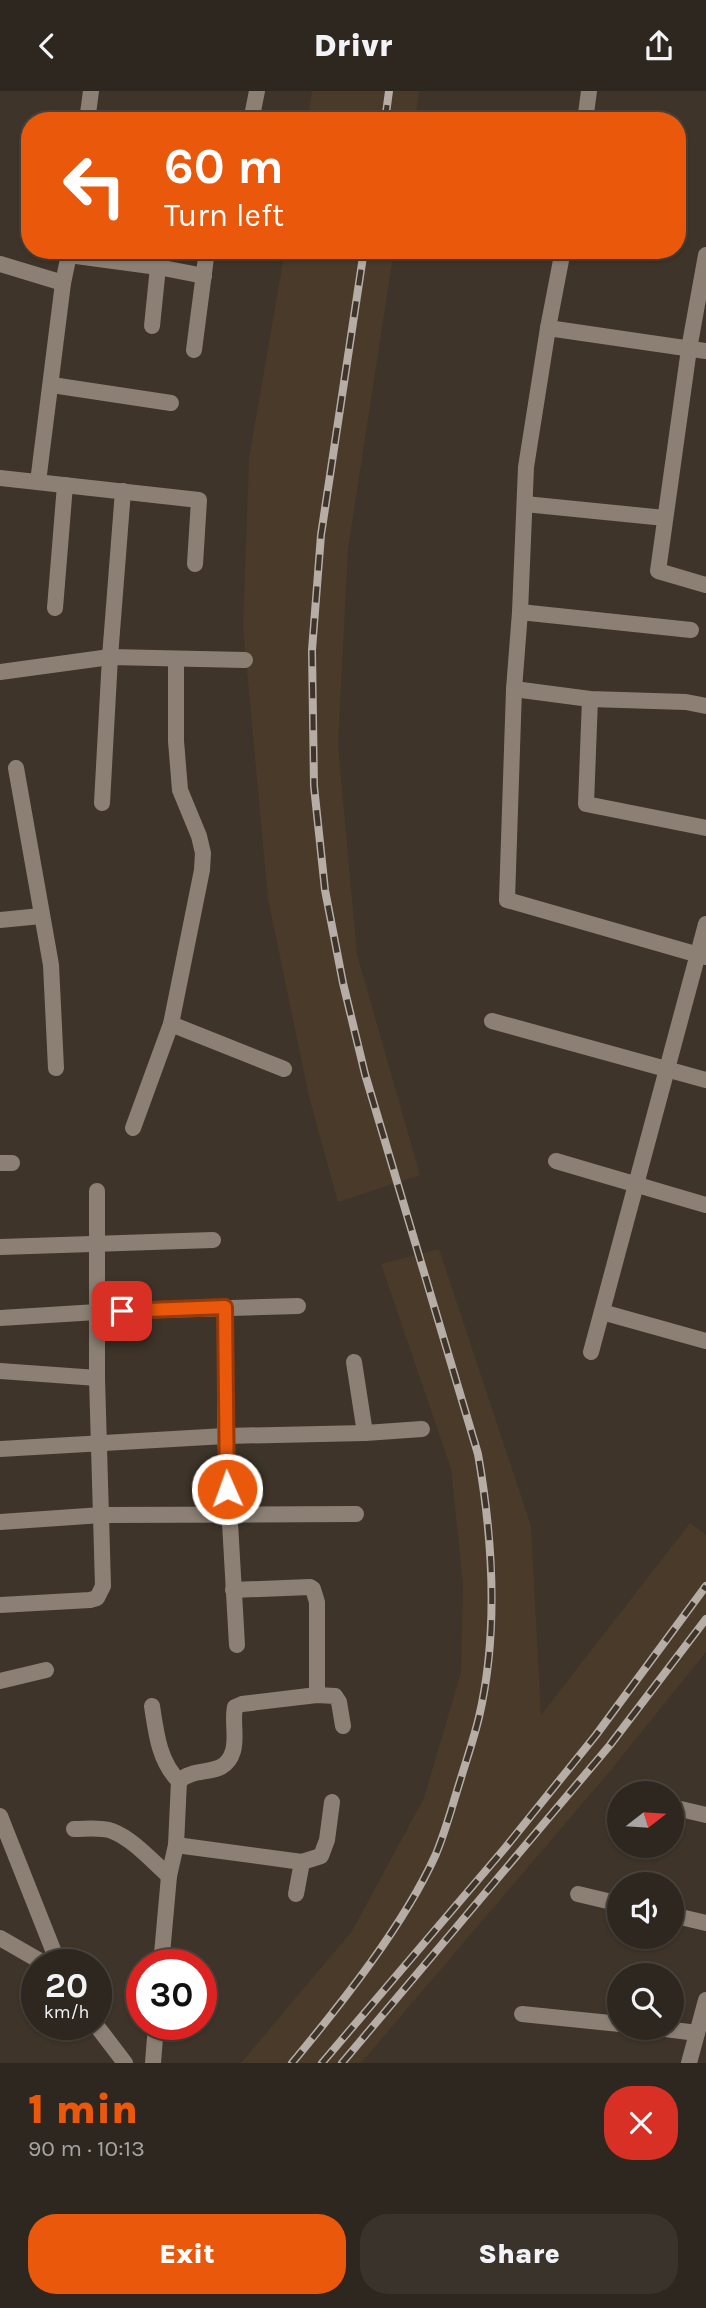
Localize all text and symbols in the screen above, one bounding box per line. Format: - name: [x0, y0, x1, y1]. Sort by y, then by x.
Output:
- icon: back: [28, 27, 66, 65]
- text: Drivr: [314, 27, 392, 64]
- icon: share: [640, 27, 678, 65]
- text: 60 m: [164, 138, 284, 195]
- icon: left: [49, 140, 140, 231]
- text: Turn left: [164, 197, 284, 234]
- pin: [92, 1281, 152, 1341]
- icon: arrive: [103, 1292, 141, 1330]
- position arrow: [190, 1452, 264, 1526]
- north arrow: [607, 1781, 684, 1859]
- map controls: [607, 1781, 684, 2040]
- button: sound: [607, 1872, 684, 1949]
- speed limit sign: 30: [126, 1949, 217, 2040]
- button: search: [607, 1963, 684, 2040]
- text: 20: [45, 1965, 88, 2006]
- text: km/h: [44, 2001, 89, 2023]
- text: 1 min: [28, 2084, 138, 2134]
- button: close: [604, 2086, 678, 2160]
- text: 90 m · 10:13: [28, 2135, 145, 2162]
- button: Exit: [28, 2214, 346, 2294]
- button: Share: [360, 2214, 678, 2294]

